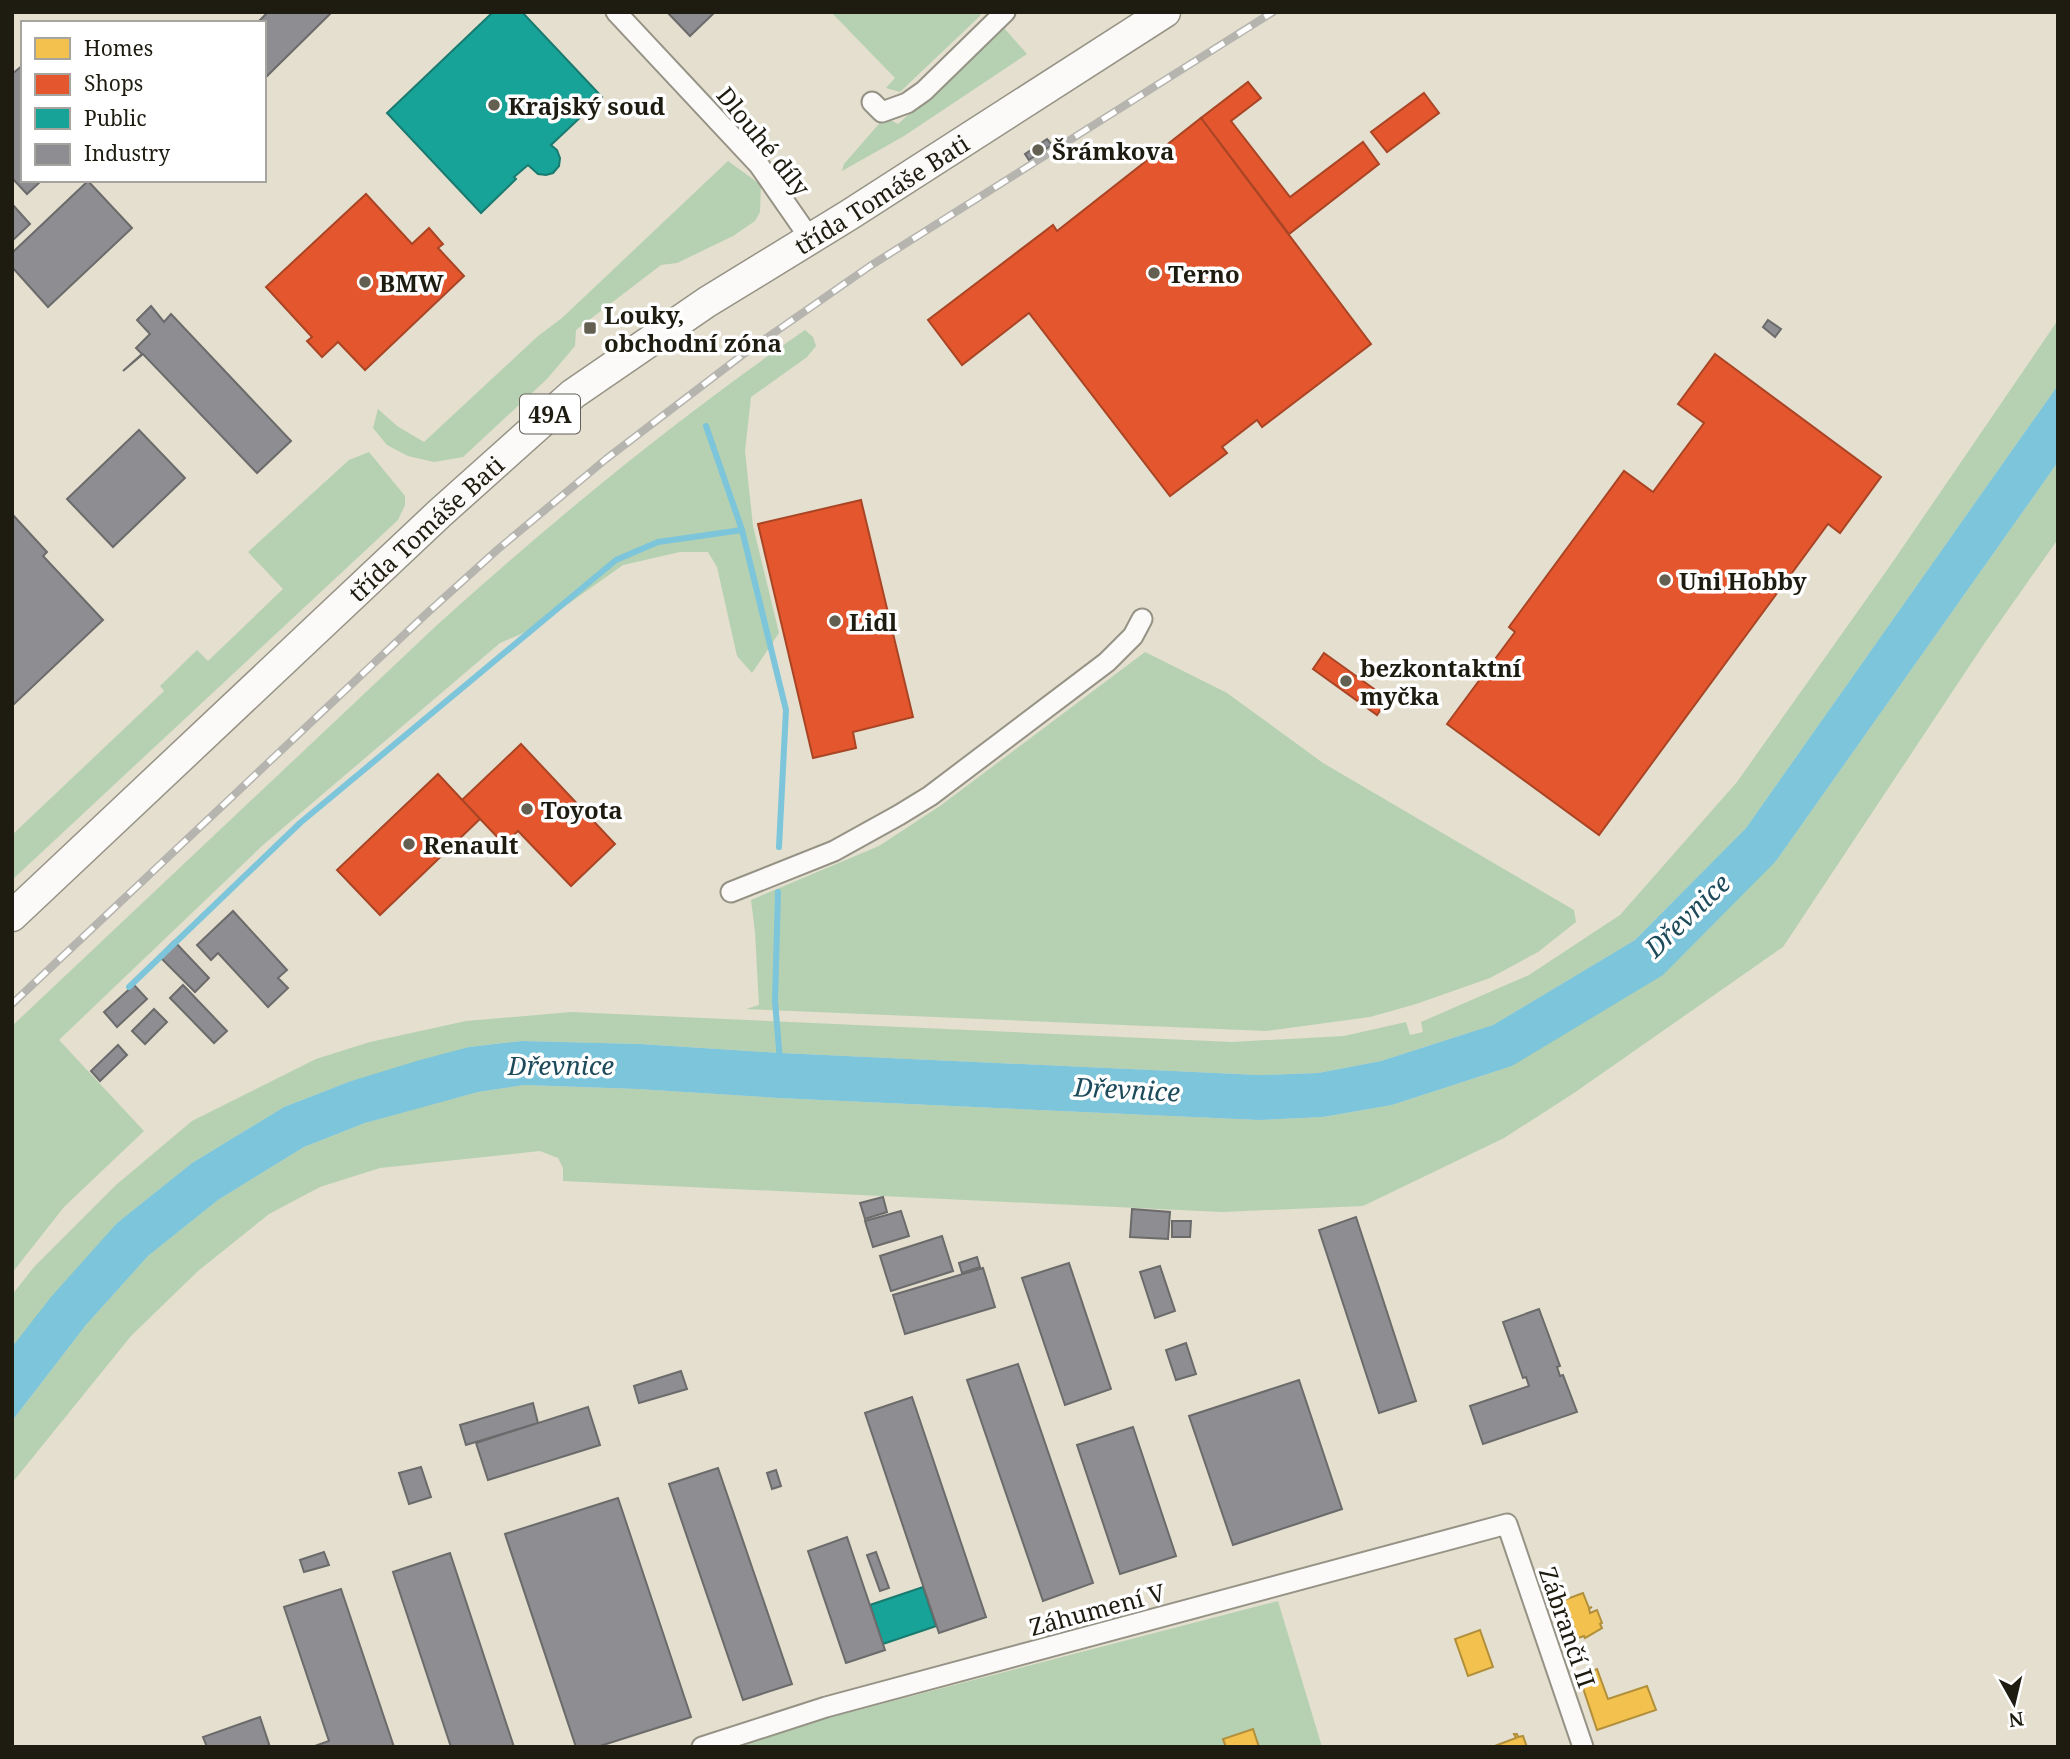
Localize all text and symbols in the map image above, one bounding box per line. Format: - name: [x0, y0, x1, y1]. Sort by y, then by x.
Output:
- legend: [21, 21, 266, 182]
- text: Homes: [84, 34, 153, 62]
- text: Shops: [84, 69, 143, 97]
- street label: Dlouhé díly: [710, 79, 819, 203]
- place label: Krajský soud: [508, 89, 666, 122]
- marker: Krajský soud: [486, 97, 502, 113]
- text: Public: [84, 104, 146, 132]
- street label: třída Tomáše Bati: [788, 126, 975, 261]
- place label: Šrámkova: [1052, 134, 1175, 167]
- text: Industry: [84, 139, 170, 167]
- marker: Šrámkova: [1030, 142, 1046, 158]
- place label: Terno: [1168, 257, 1240, 290]
- marker: Terno: [1146, 265, 1162, 281]
- place label: BMW: [379, 266, 444, 299]
- marker: BMW: [357, 274, 373, 290]
- place label: Louky, obchodní zóna: [604, 298, 782, 359]
- marker: Louky, obchodní zóna: [582, 320, 598, 336]
- road number: 49A: [520, 394, 580, 434]
- street label: třída Tomáše Bati: [340, 447, 511, 608]
- place label: Uni Hobby: [1679, 564, 1807, 597]
- marker: Uni Hobby: [1657, 572, 1673, 588]
- place label: Lidl: [849, 605, 898, 638]
- marker: Lidl: [827, 613, 843, 629]
- place label: bezkontaktní myčka: [1360, 651, 1522, 712]
- marker: bezkontaktní myčka: [1338, 673, 1354, 689]
- place label: Toyota: [541, 793, 623, 826]
- marker: Toyota: [519, 801, 535, 817]
- place label: Renault: [423, 828, 519, 861]
- marker: Renault: [401, 836, 417, 852]
- water label: Dřevnice: [1636, 865, 1738, 966]
- water label: Dřevnice: [507, 1047, 614, 1083]
- water label: Dřevnice: [1072, 1068, 1181, 1110]
- street label: Zábrančí II: [1532, 1562, 1604, 1692]
- street label: Záhumení V: [1025, 1575, 1169, 1643]
- north arrow: [1979, 1668, 2049, 1738]
- text: N: [2007, 1706, 2026, 1734]

